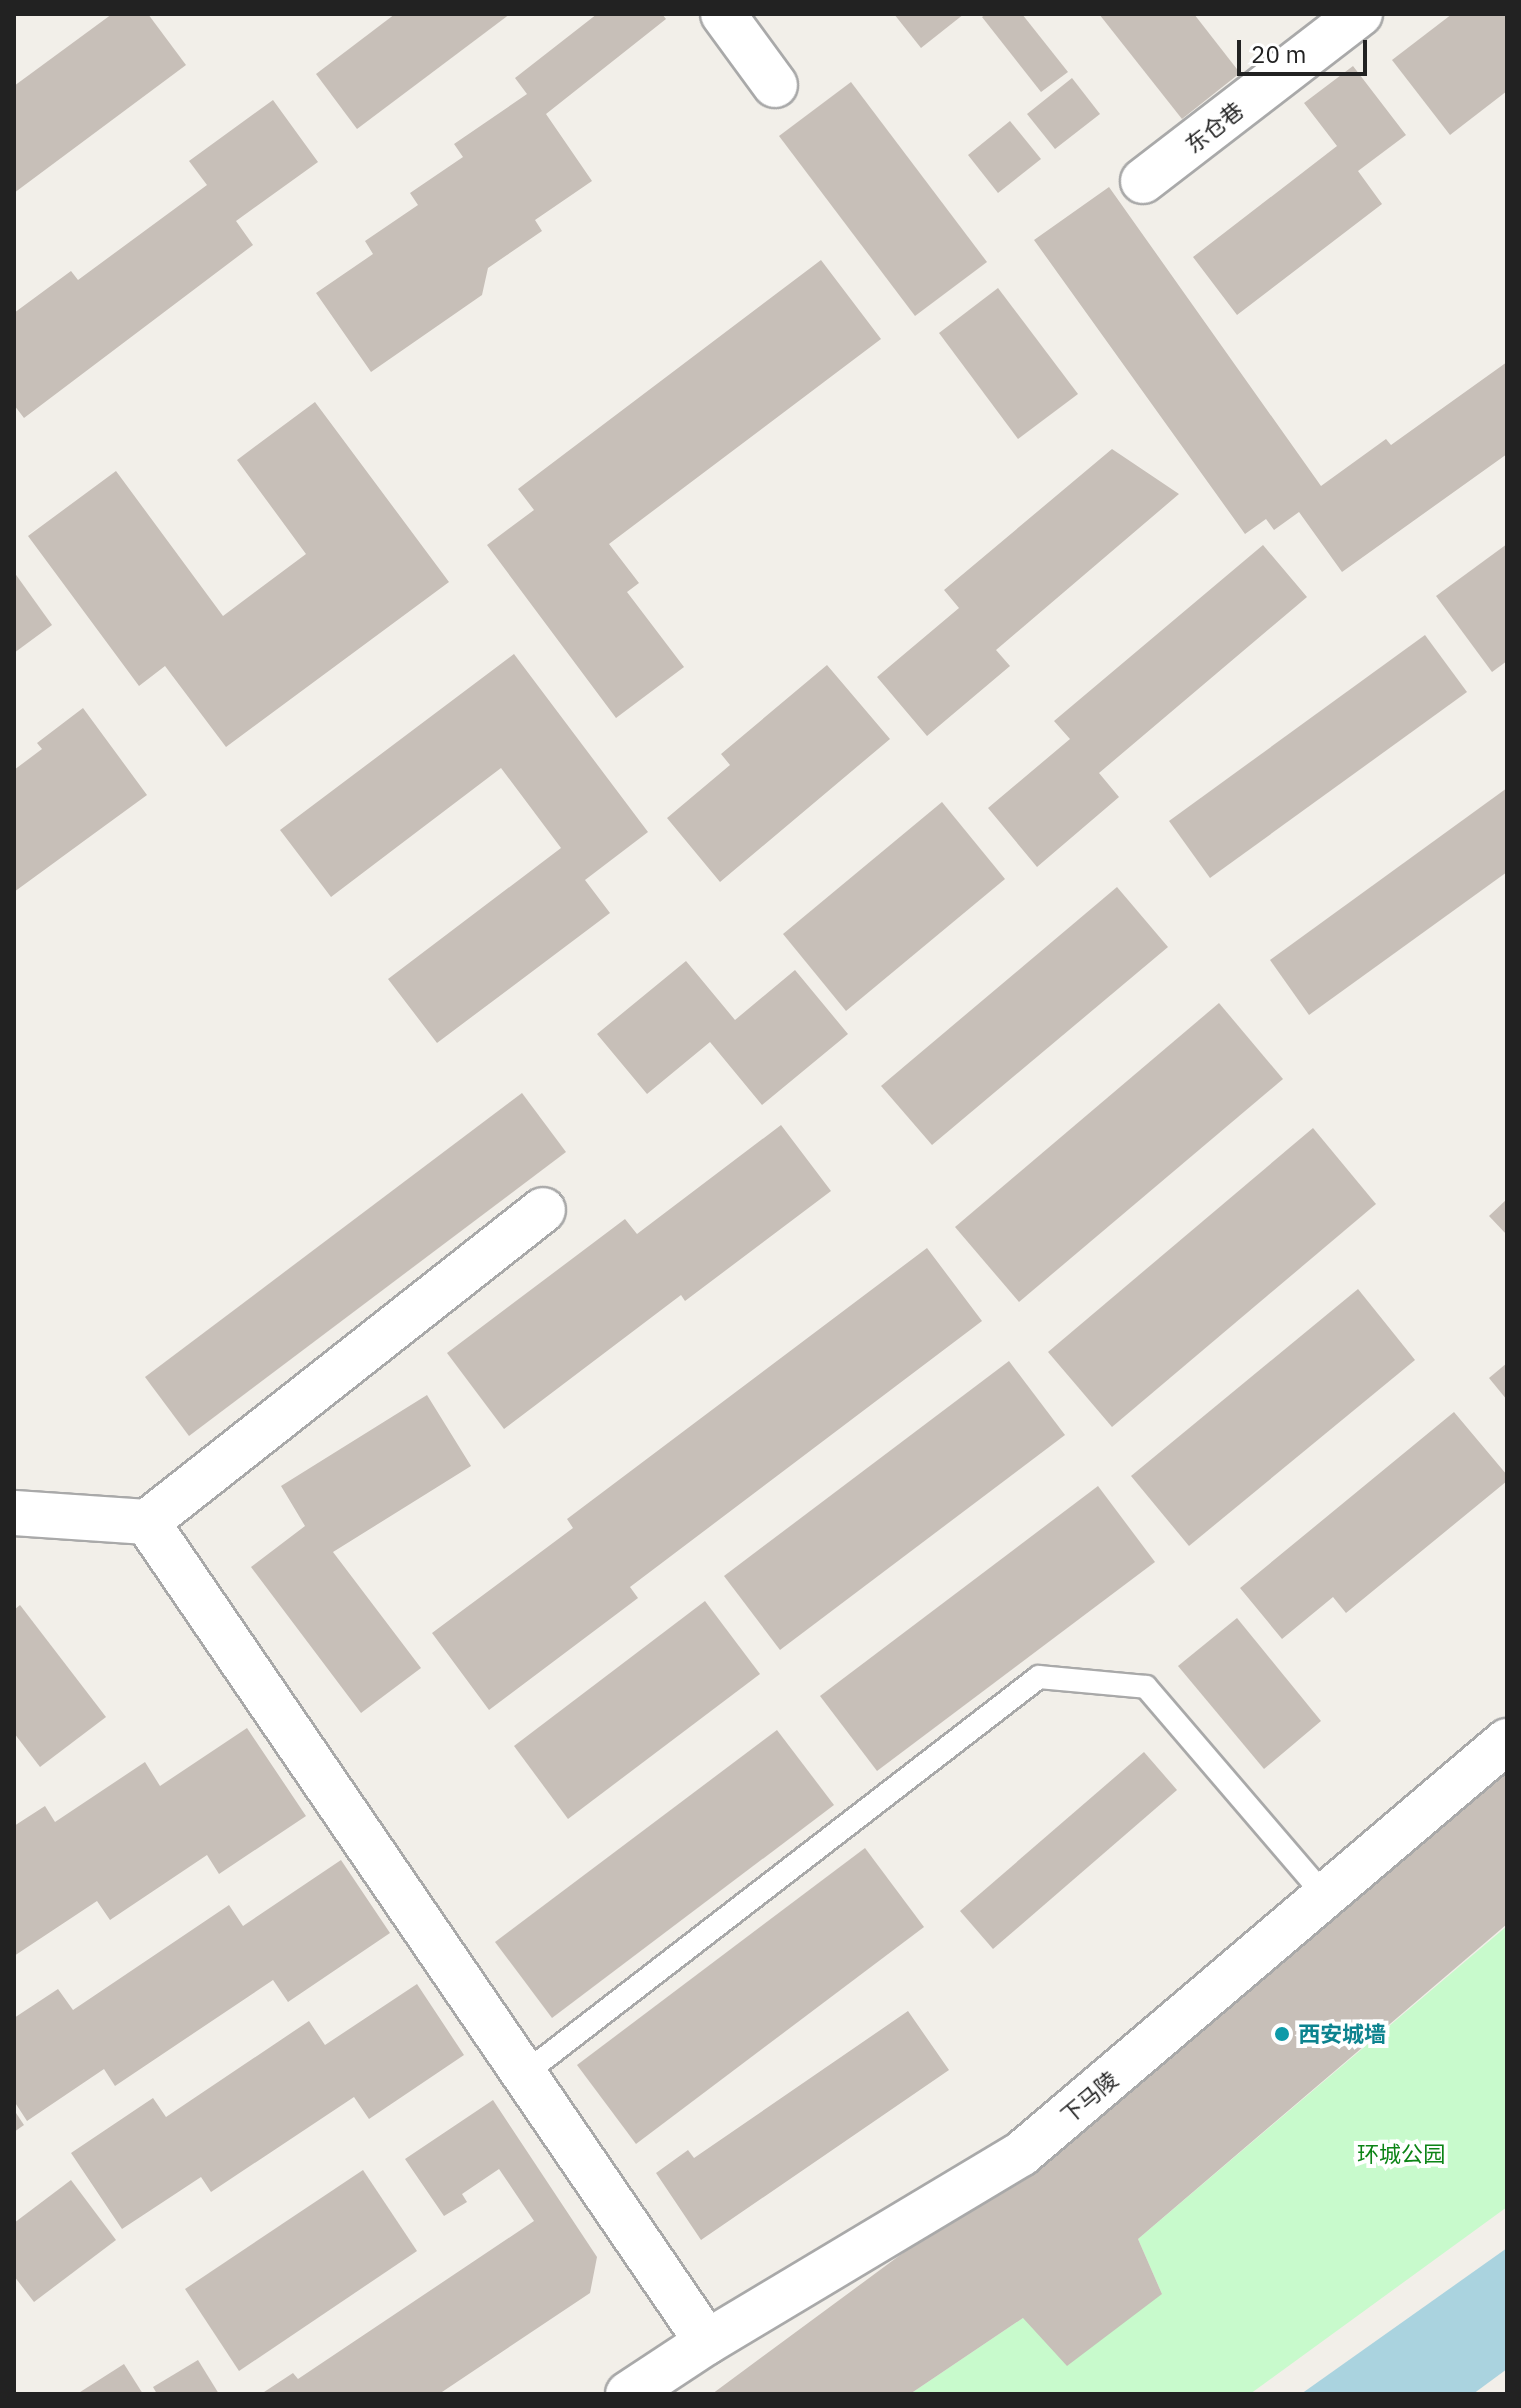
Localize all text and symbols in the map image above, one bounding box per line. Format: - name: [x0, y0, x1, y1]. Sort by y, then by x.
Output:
- scale bar: [1241, 24, 1371, 74]
- text: 20 m: [1251, 38, 1306, 70]
- street label: 东仓巷: [1180, 96, 1248, 158]
- place label: 西安城墙: [1298, 2021, 1386, 2047]
- marker: 西安城墙: [1273, 2025, 1291, 2043]
- street label: 下马陵: [1055, 2066, 1123, 2128]
- park label: 环城公园: [1357, 2141, 1445, 2167]

